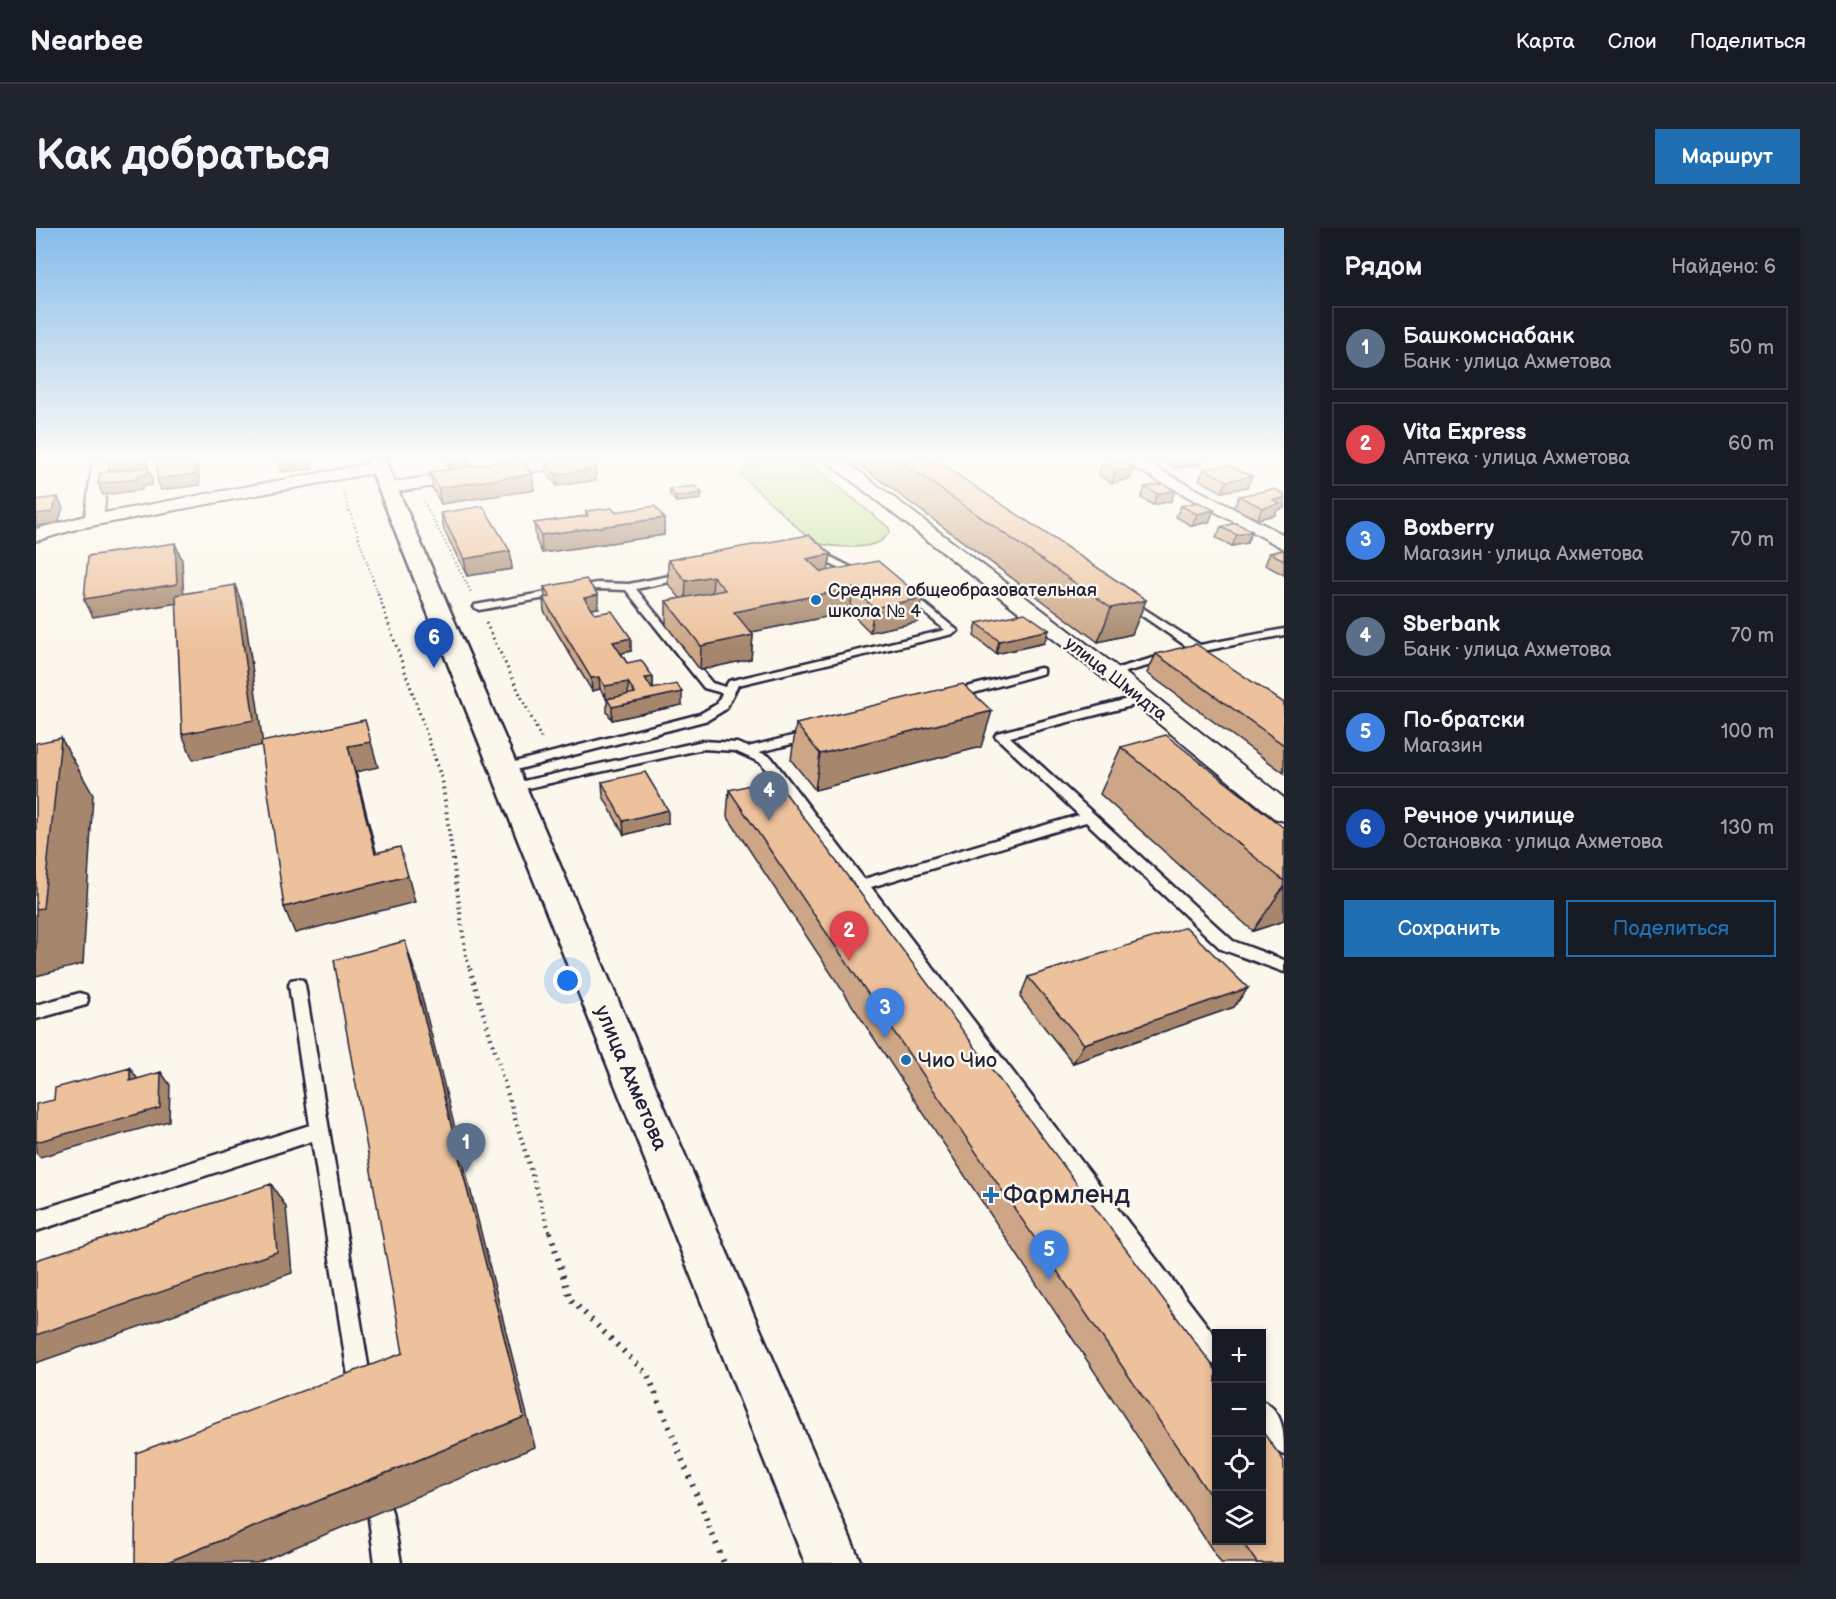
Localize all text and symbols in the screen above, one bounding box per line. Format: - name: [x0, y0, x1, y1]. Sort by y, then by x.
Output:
- text: Nearbee: [30, 25, 143, 58]
- text: Карта: [1516, 29, 1575, 54]
- text: Слои: [1608, 29, 1657, 54]
- text: Поделиться: [1690, 29, 1806, 54]
- button: Маршрут: [1655, 129, 1800, 184]
- text: Как добраться: [36, 131, 331, 182]
- text: Рядом: [1344, 252, 1422, 283]
- text: Найдено: 6: [1671, 255, 1776, 279]
- text: Башкомснабанк: [1403, 323, 1574, 350]
- text: 1: [1361, 336, 1370, 360]
- text: 50 m: [1729, 336, 1774, 360]
- text: Банк · улица Ахметова: [1403, 350, 1612, 374]
- text: Vita Express: [1403, 419, 1526, 446]
- text: 2: [1360, 432, 1371, 456]
- text: 60 m: [1728, 432, 1774, 456]
- text: Аптека · улица Ахметова: [1403, 446, 1630, 470]
- text: Boxberry: [1403, 515, 1494, 542]
- text: 3: [1360, 528, 1371, 552]
- text: 70 m: [1730, 528, 1774, 552]
- text: Магазин · улица Ахметова: [1403, 542, 1644, 566]
- place label: Средняя общеобразовательная школа № 4: [828, 580, 1097, 622]
- marker: Средняя общеобразовательная школа № 4: [809, 593, 823, 607]
- text: Sberbank: [1403, 611, 1500, 638]
- pin: 6: [414, 618, 454, 668]
- text: 4: [1360, 624, 1371, 648]
- text: 70 m: [1730, 624, 1774, 648]
- street label: улица Шмидта: [1061, 633, 1171, 726]
- text: Банк · улица Ахметова: [1403, 638, 1612, 662]
- text: По-братски: [1403, 707, 1525, 734]
- text: 5: [1360, 720, 1371, 744]
- text: 100 m: [1721, 720, 1774, 744]
- text: Магазин: [1403, 734, 1483, 758]
- pin: 4: [750, 772, 788, 821]
- text: Речное училище: [1403, 803, 1575, 830]
- text: 6: [1359, 816, 1372, 840]
- text: 130 m: [1720, 816, 1774, 840]
- text: Остановка · улица Ахметова: [1403, 830, 1663, 854]
- button: Сохранить: [1344, 900, 1554, 957]
- button: Поделиться: [1566, 900, 1776, 957]
- pin: 2: [830, 912, 868, 961]
- your location: [553, 966, 582, 995]
- pin: 3: [866, 988, 904, 1038]
- street label: улица Ахметова: [589, 1002, 673, 1155]
- place label: Чио Чио: [918, 1048, 997, 1073]
- marker: Чио Чио: [899, 1053, 913, 1067]
- pin: 1: [446, 1124, 486, 1173]
- place label: Фармленд: [1003, 1180, 1130, 1211]
- marker: Фармленд: [984, 1188, 998, 1202]
- pin: 5: [1030, 1230, 1068, 1280]
- map controls: [1212, 1329, 1266, 1545]
- button: +: [1212, 1329, 1266, 1383]
- button: −: [1212, 1383, 1266, 1437]
- button: locate: [1212, 1437, 1266, 1491]
- button: layers: [1212, 1491, 1266, 1545]

